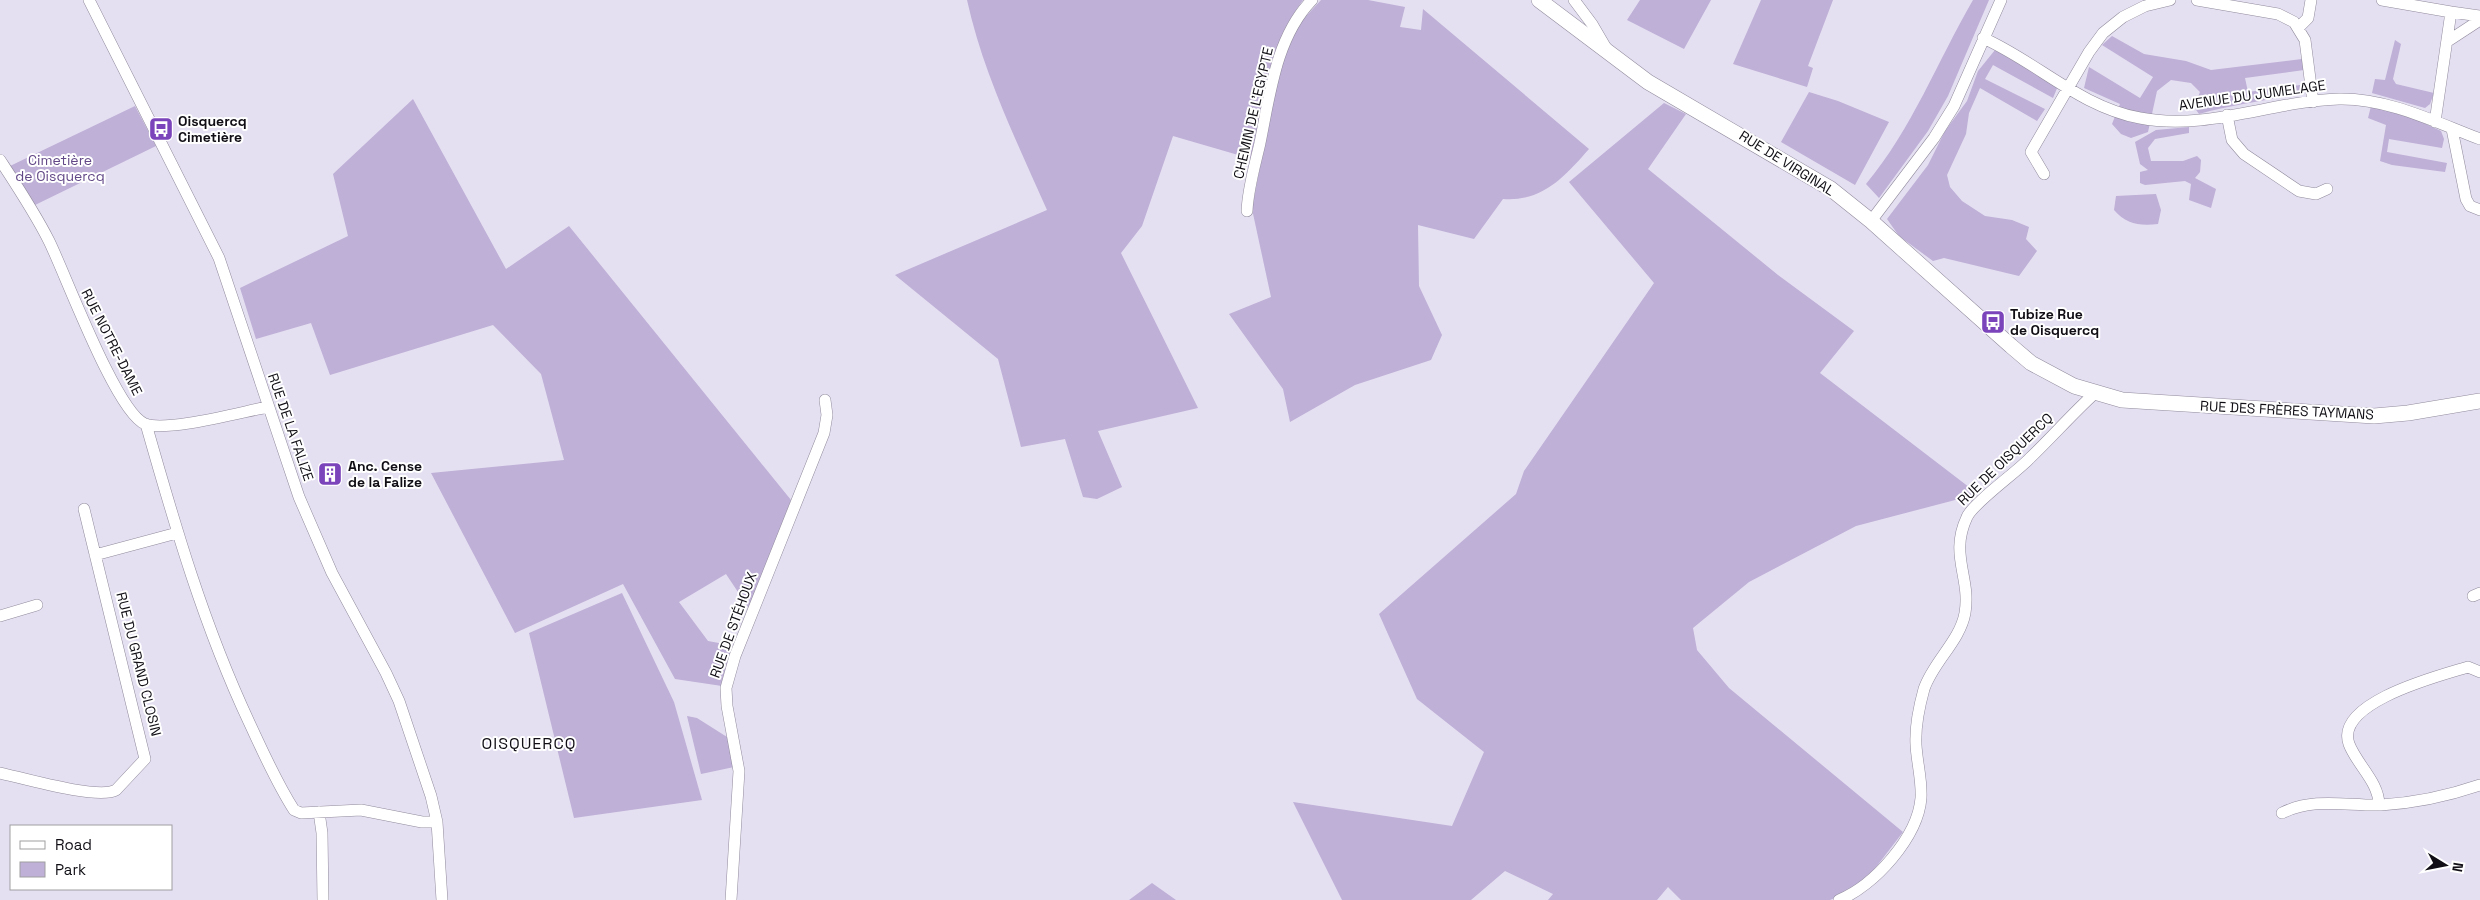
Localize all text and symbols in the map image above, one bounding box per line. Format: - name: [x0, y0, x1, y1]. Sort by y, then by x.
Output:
- street label: CHEMIN DE L'EGYPTE: [1229, 45, 1277, 181]
- street label: AVENUE DU JUMELAGE: [2177, 76, 2327, 114]
- place label: Oisquercq Cimetière: [178, 112, 247, 146]
- bus stop icon: Oisquercq Cimetière: [148, 116, 174, 142]
- street label: RUE DE VIRGINAL: [1736, 126, 1839, 200]
- park label: Cimetière de Oisquercq: [15, 151, 105, 185]
- street label: RUE NOTRE-DAME: [77, 286, 147, 398]
- place label: Tubize Rue de Oisquercq: [2010, 305, 2099, 339]
- bus stop icon: Tubize Rue de Oisquercq: [1980, 309, 2006, 335]
- street label: RUE DE LA FALIZE: [264, 371, 318, 483]
- street label: RUE DES FRÈRES TAYMANS: [2200, 396, 2374, 424]
- street label: RUE DE OISQUERCQ: [1954, 409, 2056, 509]
- place label: Anc. Cense de la Falize: [348, 457, 422, 491]
- building icon: Anc. Cense de la Falize: [317, 461, 343, 487]
- street label: RUE DE STÉHOUX: [705, 569, 761, 680]
- street label: RUE DU GRAND CLOSIN: [112, 590, 166, 738]
- district label: OISQUERCQ: [482, 733, 576, 754]
- legend: [10, 825, 172, 890]
- text: Road: [55, 835, 92, 854]
- north arrow: [2420, 840, 2470, 890]
- text: Park: [55, 860, 86, 879]
- text: N: [2448, 861, 2467, 873]

